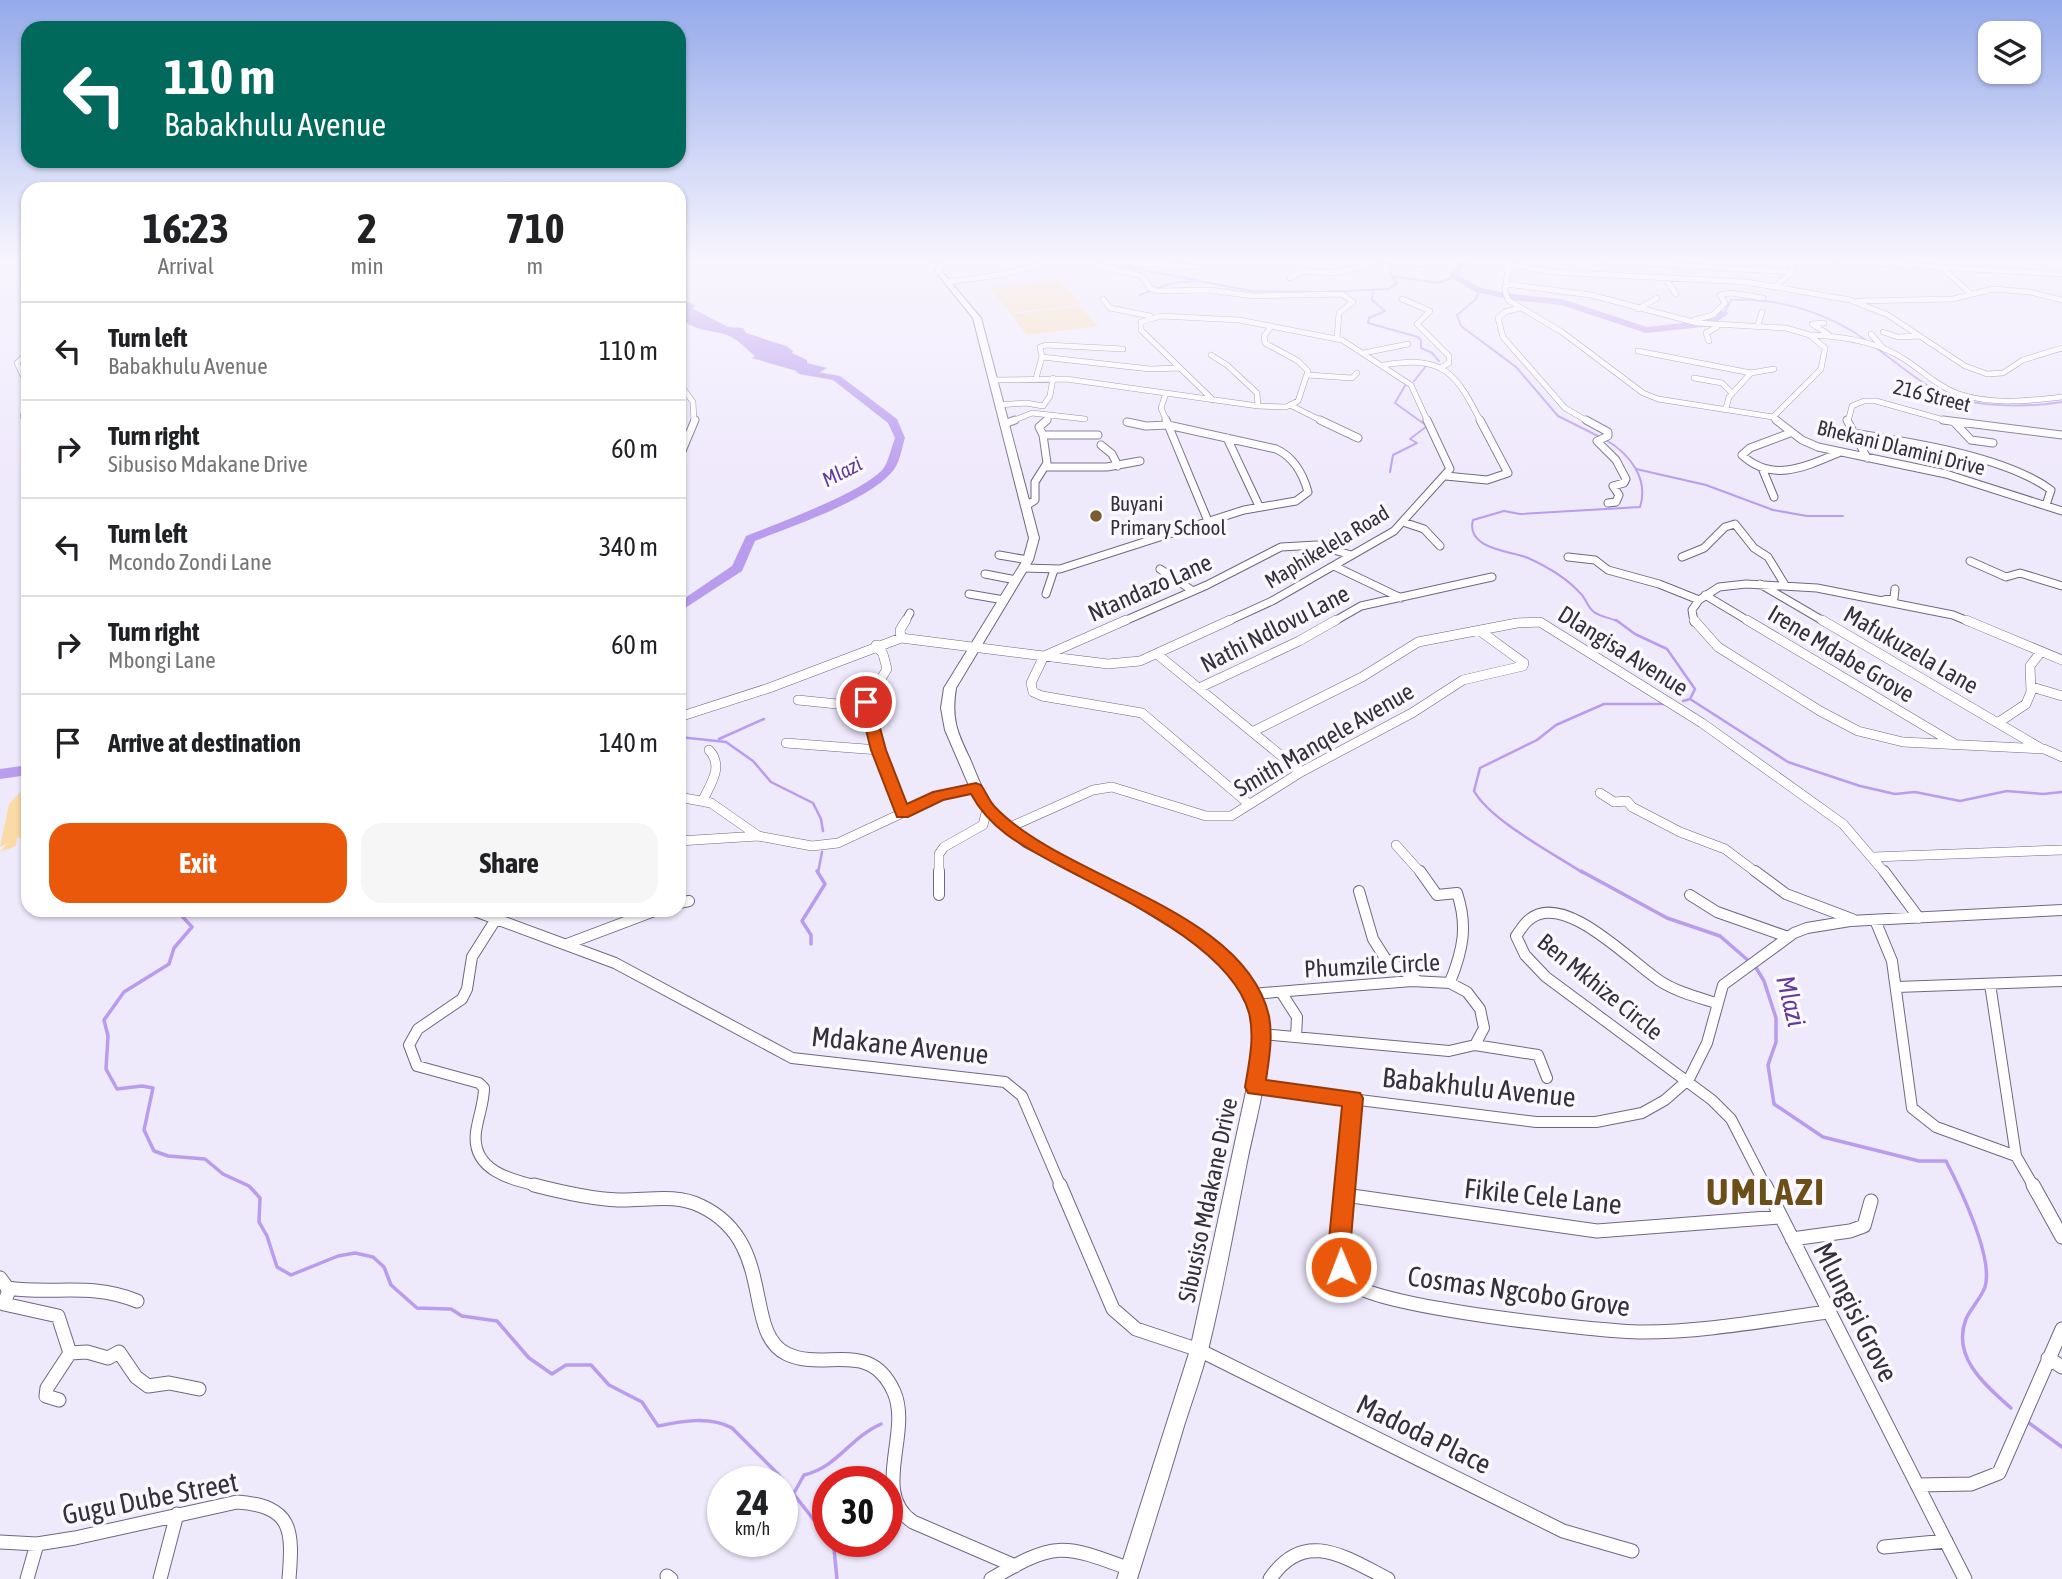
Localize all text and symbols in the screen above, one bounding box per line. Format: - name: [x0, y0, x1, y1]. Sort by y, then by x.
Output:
- map controls: [1978, 21, 2041, 84]
- button: layers: [1978, 21, 2041, 84]
- text: 110 m: [164, 48, 275, 104]
- icon: left: [49, 49, 140, 140]
- text: Babakhulu Avenue: [164, 106, 386, 143]
- text: 16:23: [143, 204, 229, 252]
- text: 2: [357, 204, 377, 252]
- text: 710: [505, 204, 564, 252]
- text: Arrival: [158, 253, 214, 279]
- text: min: [351, 253, 384, 279]
- text: m: [527, 253, 543, 279]
- text: Turn left: [108, 323, 188, 353]
- icon: left: [49, 332, 87, 370]
- text: 110 m: [599, 336, 658, 366]
- text: Babakhulu Avenue: [108, 353, 268, 379]
- street label: 216 Street: [1891, 374, 1973, 416]
- street label: Bhekani Dlamini Drive: [1815, 415, 1988, 480]
- text: Turn right: [108, 421, 199, 451]
- icon: right: [49, 430, 87, 468]
- text: 60 m: [611, 434, 658, 464]
- text: Sibusiso Mdakane Drive: [108, 451, 308, 477]
- water label: Mlazi: [818, 451, 866, 491]
- place label: Buyani Primary School: [1110, 491, 1226, 539]
- street label: Maphikelela Road: [1260, 500, 1393, 593]
- marker: Buyani Primary School: [1088, 508, 1104, 524]
- text: Turn left: [108, 519, 188, 549]
- icon: left: [49, 528, 87, 566]
- text: 340 m: [599, 532, 658, 562]
- street label: Ntandazo Lane: [1084, 548, 1216, 627]
- text: Mcondo Zondi Lane: [108, 549, 272, 575]
- street label: Nathi Ndlovu Lane: [1196, 579, 1354, 678]
- street label: Irene Mdabe Grove: [1763, 599, 1919, 708]
- street label: Dlangisa Avenue: [1553, 600, 1693, 701]
- street label: Mafukuzela Lane: [1839, 600, 1983, 699]
- text: Turn right: [108, 617, 199, 647]
- icon: right: [49, 626, 87, 664]
- text: 60 m: [611, 630, 658, 660]
- text: Mbongi Lane: [108, 647, 216, 673]
- pin: [836, 672, 896, 732]
- street label: Smith Manqele Avenue: [1229, 677, 1418, 802]
- icon: arrive: [847, 683, 885, 721]
- icon: arrive: [49, 724, 87, 762]
- text: Arrive at destination: [108, 728, 301, 758]
- text: 140 m: [599, 728, 658, 758]
- button: Exit: [49, 823, 347, 903]
- button: Share: [361, 823, 658, 903]
- street label: Ben Mkhize Circle: [1532, 928, 1668, 1045]
- street label: Phumzile Circle: [1303, 948, 1441, 983]
- water label: Mlazi: [1770, 972, 1812, 1030]
- street label: Mdakane Avenue: [810, 1020, 990, 1070]
- street label: Babakhulu Avenue: [1381, 1061, 1577, 1113]
- street label: Sibusiso Mdakane Drive: [1173, 1095, 1242, 1305]
- district label: UMLAZI: [1706, 1170, 1826, 1213]
- street label: Fikile Cele Lane: [1463, 1172, 1623, 1220]
- position arrow: [1304, 1230, 1378, 1304]
- street label: Mlungisi Grove: [1807, 1237, 1905, 1387]
- street label: Cosmas Ngcobo Grove: [1406, 1260, 1632, 1322]
- street label: Madoda Place: [1352, 1388, 1496, 1480]
- street label: Gugu Dube Street: [59, 1465, 241, 1531]
- speed limit sign: 30: [812, 1466, 903, 1557]
- text: 24: [736, 1482, 769, 1522]
- text: km/h: [735, 1518, 770, 1539]

